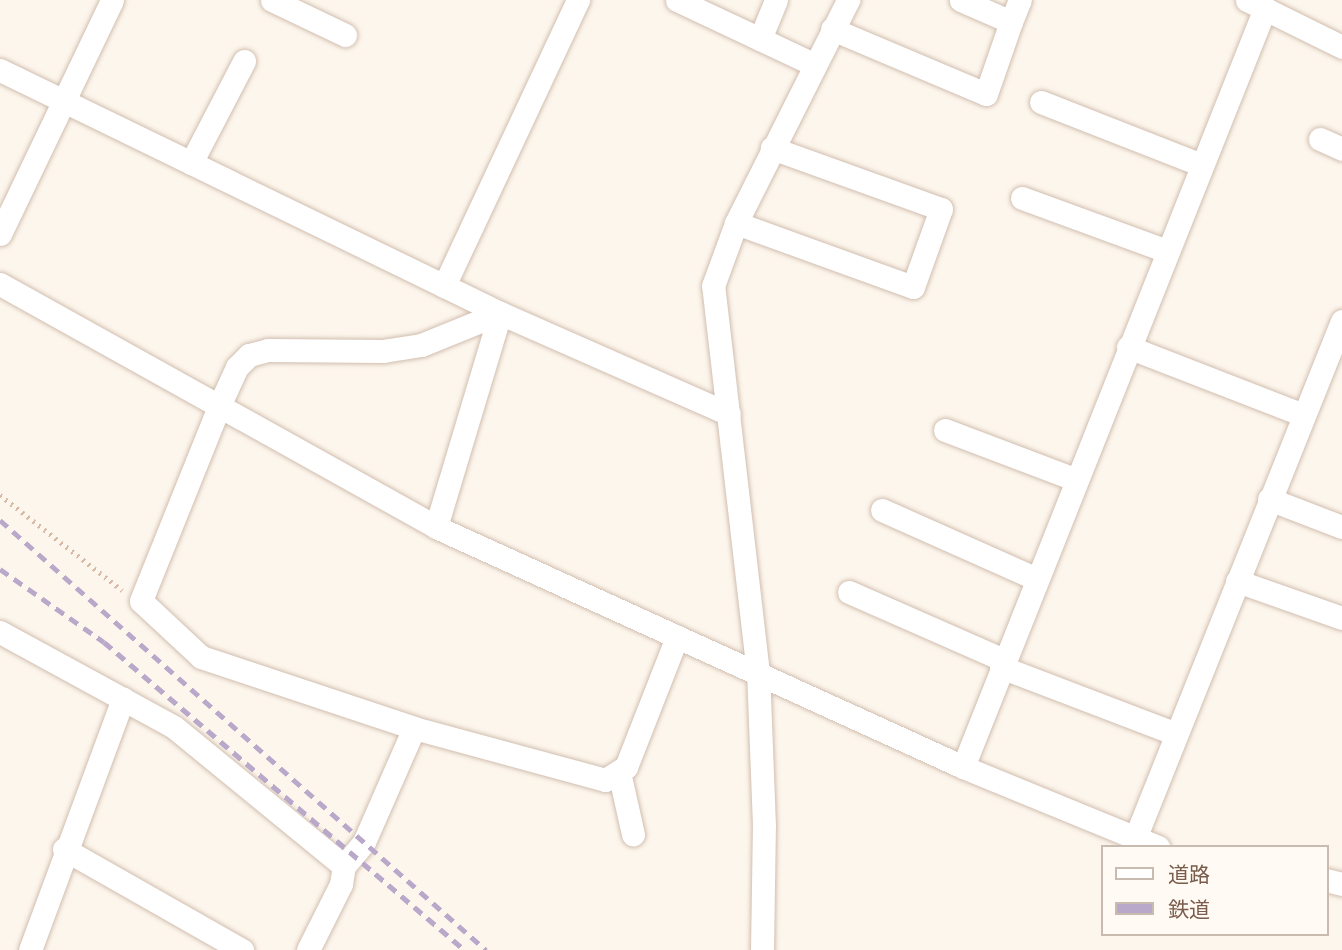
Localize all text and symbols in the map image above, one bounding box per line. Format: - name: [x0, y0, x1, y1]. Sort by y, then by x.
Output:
- legend: [1100, 845, 1328, 936]
- text: 道路: [1168, 860, 1210, 889]
- text: 鉄道: [1168, 895, 1210, 924]

